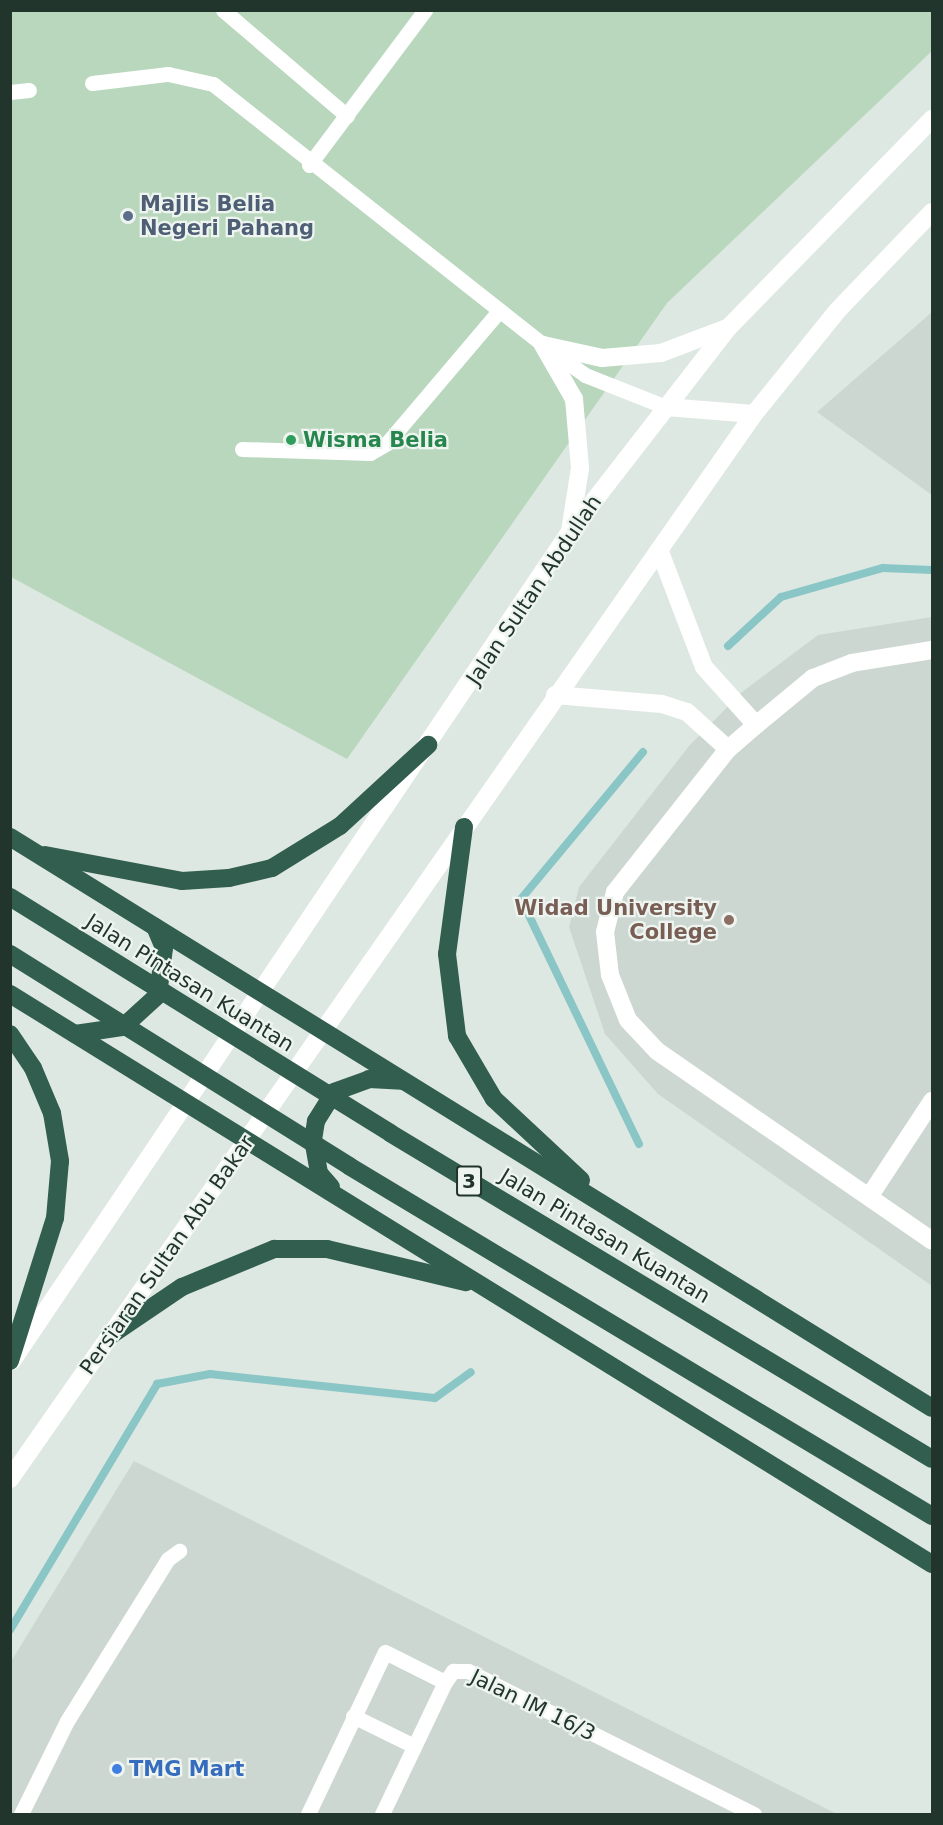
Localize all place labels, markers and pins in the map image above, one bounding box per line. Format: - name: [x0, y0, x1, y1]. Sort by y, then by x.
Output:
- place label: Majlis Belia Negeri Pahang: [140, 191, 314, 241]
- marker: Majlis Belia Negeri Pahang: [121, 209, 135, 223]
- place label: Wisma Belia: [303, 427, 448, 453]
- marker: Wisma Belia: [284, 433, 298, 447]
- place label: Widad University College: [514, 895, 717, 945]
- marker: Widad University College: [722, 913, 736, 927]
- place label: TMG Mart: [129, 1756, 244, 1782]
- marker: TMG Mart: [110, 1762, 124, 1776]

